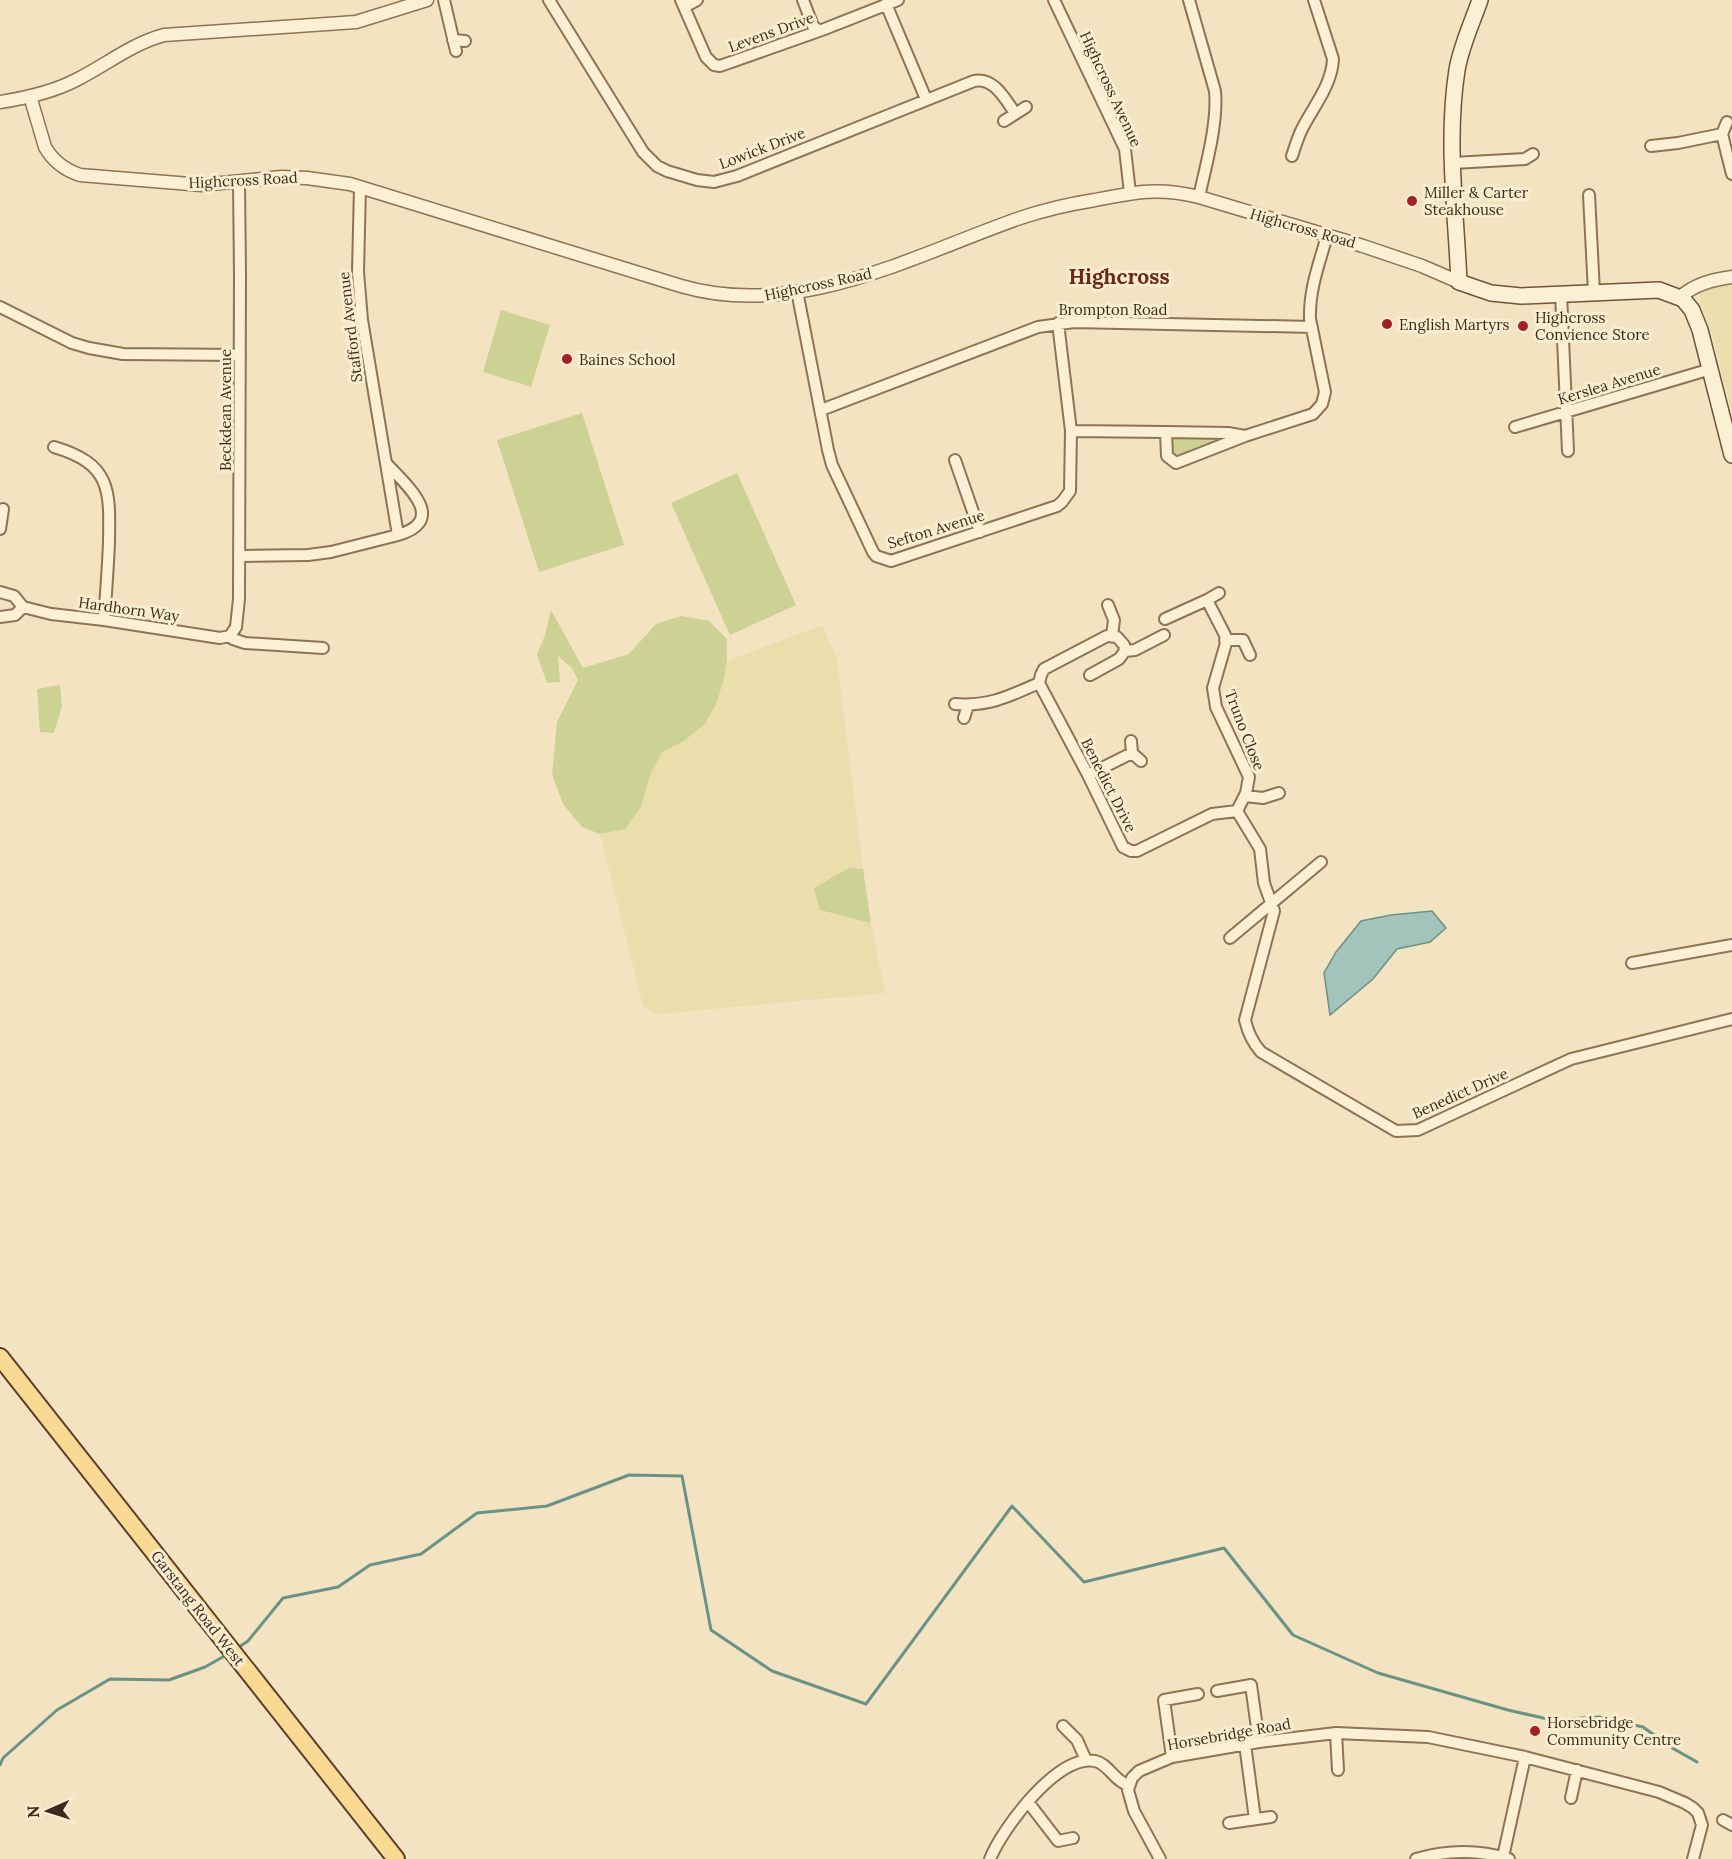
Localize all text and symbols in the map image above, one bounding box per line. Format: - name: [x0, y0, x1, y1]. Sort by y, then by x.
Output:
- street label: Levens Drive: [726, 8, 816, 56]
- street label: Highcross Avenue: [1076, 28, 1146, 150]
- street label: Lowick Drive: [716, 123, 808, 173]
- street label: Highcross Road: [188, 168, 298, 192]
- place label: Miller & Carter Steakhouse: [1424, 183, 1529, 219]
- marker: Miller & Carter Steakhouse: [1405, 194, 1419, 208]
- street label: Highcross Road: [1248, 204, 1358, 252]
- street label: Highcross Road: [763, 263, 873, 305]
- district label: Highcross: [1068, 263, 1170, 290]
- street label: Stafford Avenue: [334, 271, 366, 383]
- street label: Brompton Road: [1058, 300, 1168, 319]
- place label: Highcross Convience Store: [1535, 308, 1650, 344]
- place label: English Martyrs: [1399, 315, 1510, 334]
- marker: English Martyrs: [1380, 317, 1394, 331]
- marker: Highcross Convience Store: [1516, 319, 1530, 333]
- street label: Beckdean Avenue: [216, 349, 235, 471]
- place label: Baines School: [579, 350, 676, 369]
- marker: Baines School: [560, 352, 574, 366]
- street label: Kerslea Avenue: [1555, 359, 1663, 409]
- street label: Sefton Avenue: [885, 505, 987, 553]
- street label: Hardhorn Way: [77, 593, 181, 626]
- street label: Truno Close: [1221, 687, 1269, 773]
- street label: Benedict Drive: [1077, 735, 1141, 835]
- street label: Benedict Drive: [1409, 1063, 1511, 1123]
- street label: Garstang Road West: [147, 1546, 249, 1670]
- place label: Horsebridge Community Centre: [1547, 1713, 1681, 1749]
- street label: Horsebridge Road: [1166, 1714, 1292, 1754]
- marker: Horsebridge Community Centre: [1528, 1724, 1542, 1738]
- north arrow: [18, 1781, 78, 1841]
- text: N: [23, 1805, 43, 1818]

